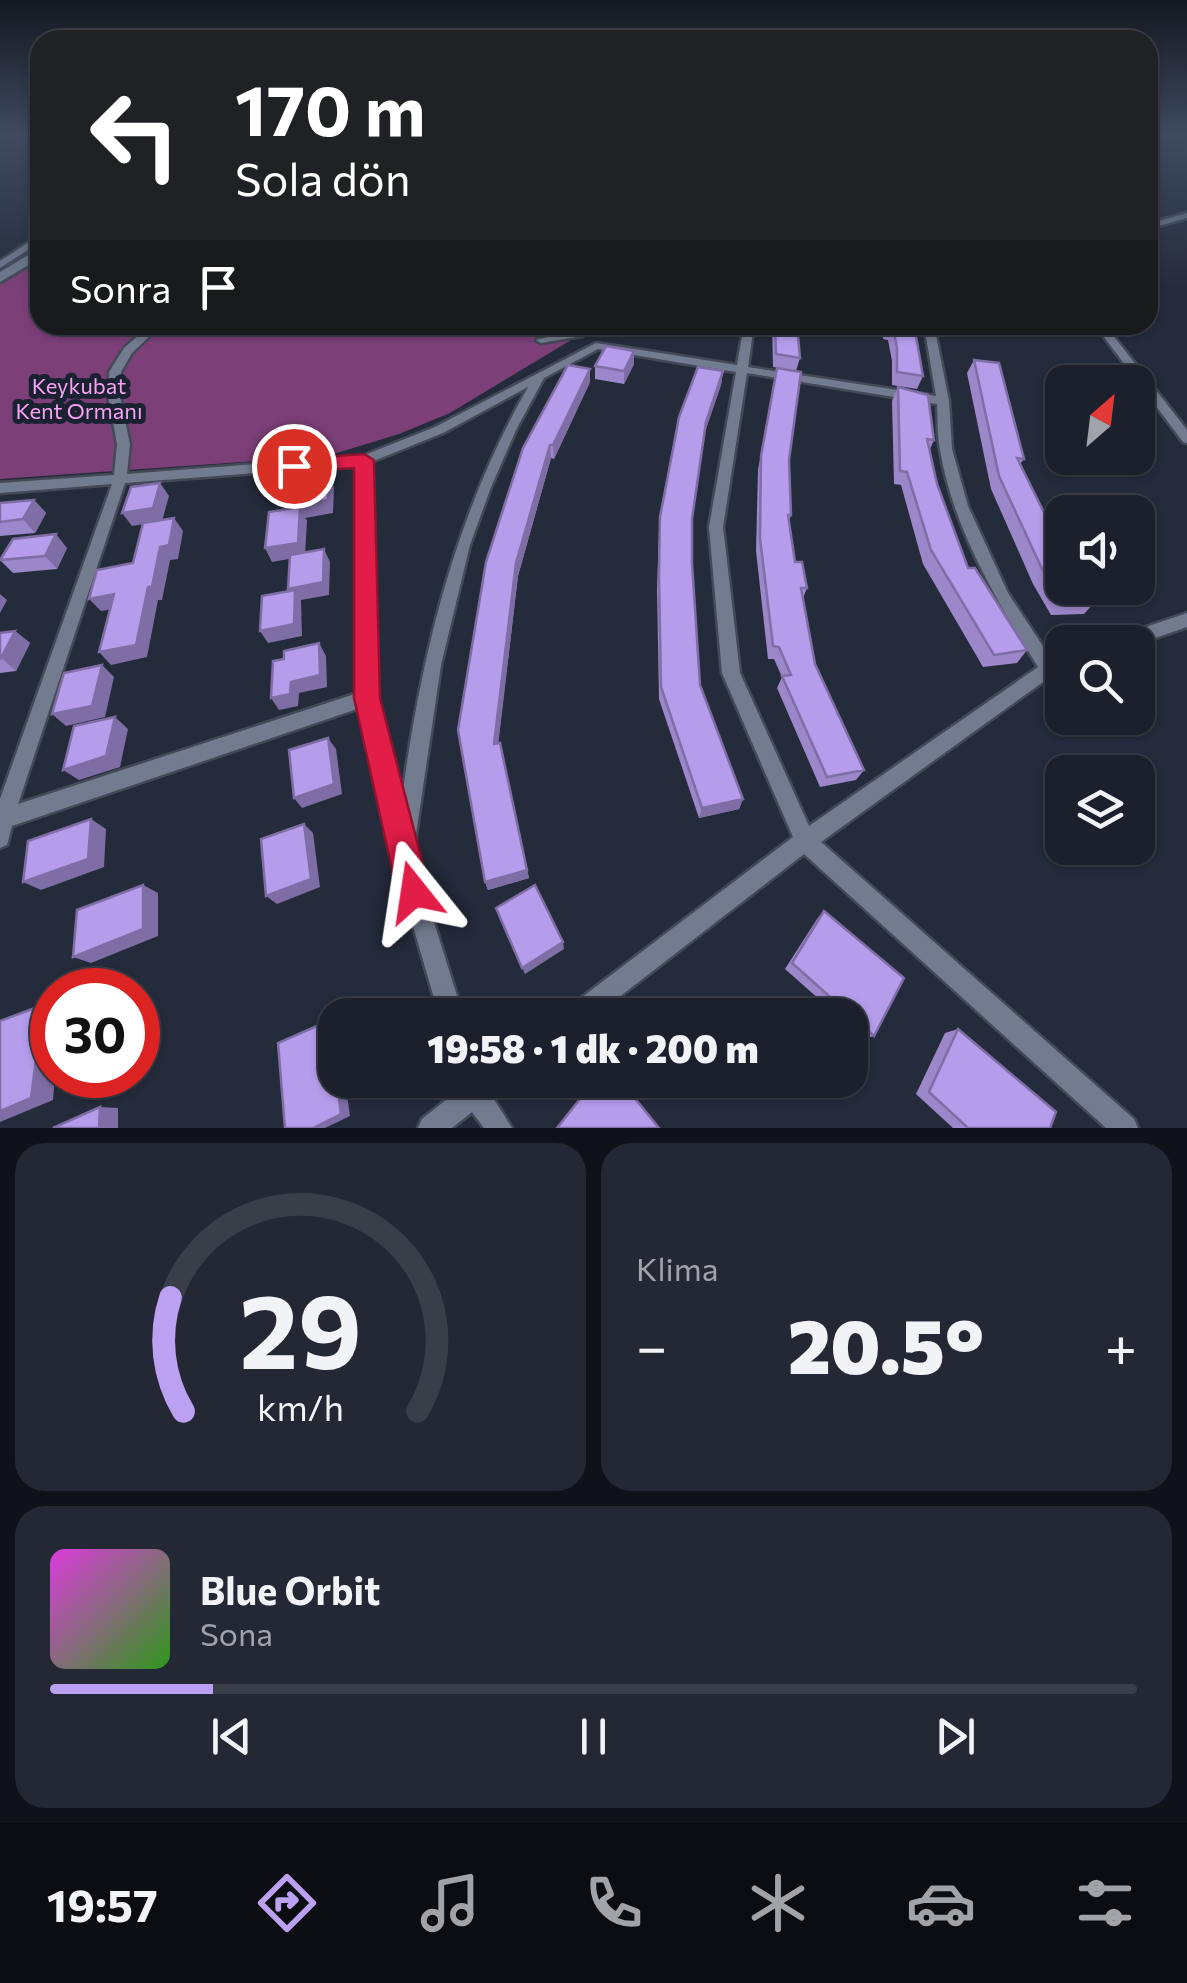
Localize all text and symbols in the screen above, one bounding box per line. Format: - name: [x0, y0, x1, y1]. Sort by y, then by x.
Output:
- text: 170 m: [235, 65, 426, 150]
- icon: left: [70, 70, 200, 200]
- text: Sola dön: [235, 150, 411, 205]
- icon: arrive: [191, 260, 246, 315]
- text: Sonra: [70, 264, 171, 311]
- north arrow: [1045, 365, 1155, 475]
- map controls: [1045, 365, 1155, 865]
- park label: Keykubat Kent Ormanı: [15, 372, 143, 424]
- pin: [252, 424, 337, 509]
- icon: arrive: [267, 439, 322, 494]
- button: sound: [1045, 495, 1155, 605]
- button: search: [1045, 625, 1155, 735]
- button: layers: [1045, 755, 1155, 865]
- position arrow: [362, 840, 466, 944]
- speed limit sign: 30: [30, 968, 160, 1098]
- text: 19:58 · 1 dk · 200 m: [427, 1024, 759, 1071]
- text: Klima: [636, 1248, 718, 1288]
- text: 29: [239, 1263, 362, 1390]
- text: 20.5°: [788, 1298, 984, 1389]
- text: −: [636, 1311, 667, 1378]
- text: +: [1105, 1311, 1137, 1378]
- text: km/h: [257, 1385, 344, 1428]
- text: Blue Orbit: [200, 1566, 380, 1613]
- text: Sona: [200, 1613, 273, 1653]
- icon: previous: [204, 1709, 259, 1764]
- icon: pause: [566, 1709, 621, 1764]
- icon: next: [928, 1709, 983, 1764]
- icon: directions: [252, 1868, 322, 1938]
- icon: music: [415, 1868, 485, 1938]
- icon: phone: [579, 1868, 649, 1938]
- icon: climate: [743, 1868, 813, 1938]
- icon: car: [906, 1868, 976, 1938]
- icon: filters: [1070, 1868, 1140, 1938]
- text: 19:57: [47, 1876, 158, 1931]

